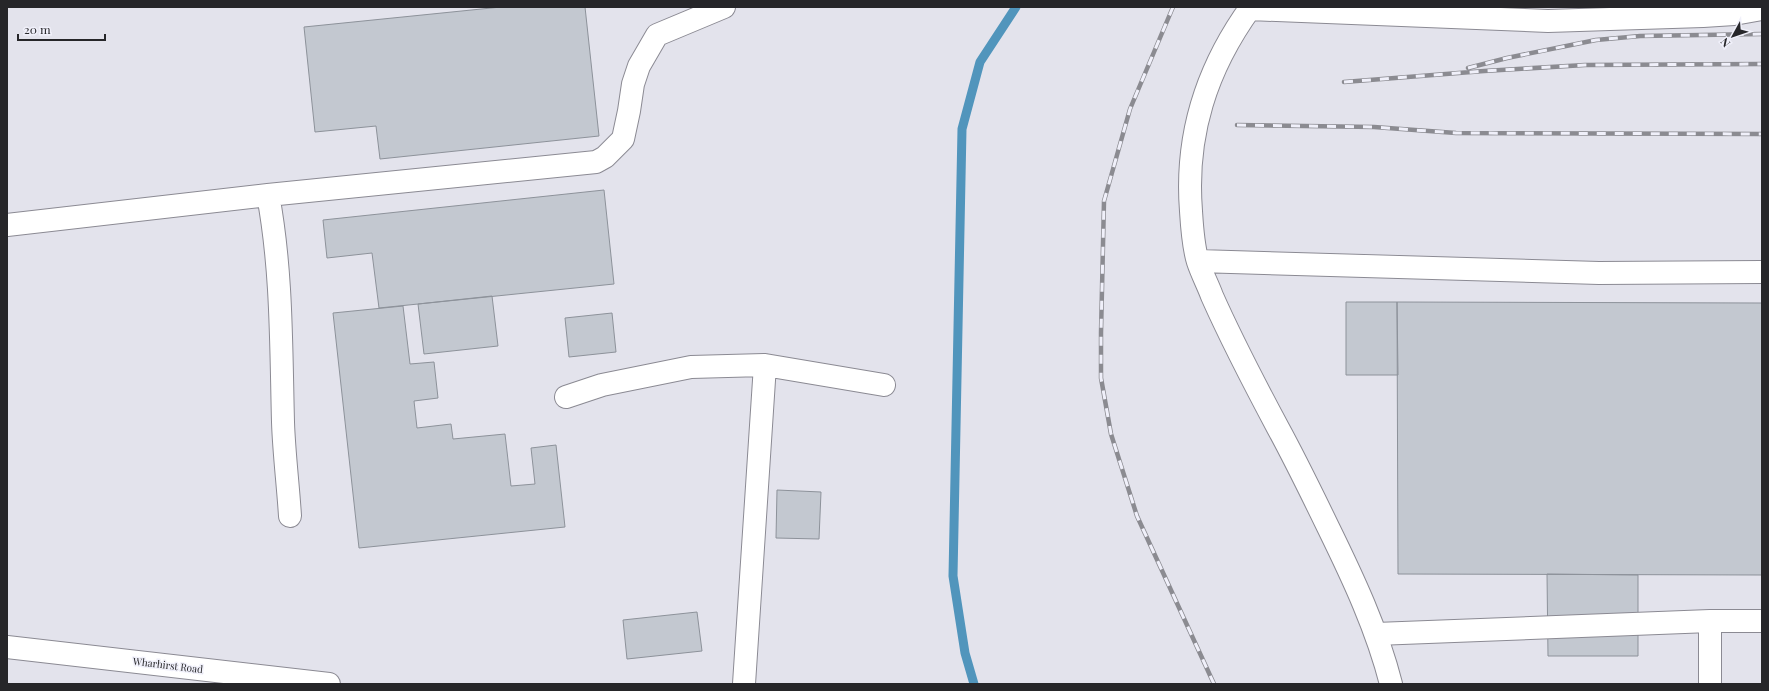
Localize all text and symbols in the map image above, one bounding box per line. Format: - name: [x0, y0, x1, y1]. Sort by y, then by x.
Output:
- scale bar: [18, 16, 105, 42]
- north arrow: [1713, 16, 1753, 56]
- text: 20 m: [24, 21, 51, 37]
- text: N: [1717, 35, 1733, 51]
- street label: Wharhirst Road: [131, 654, 204, 676]

